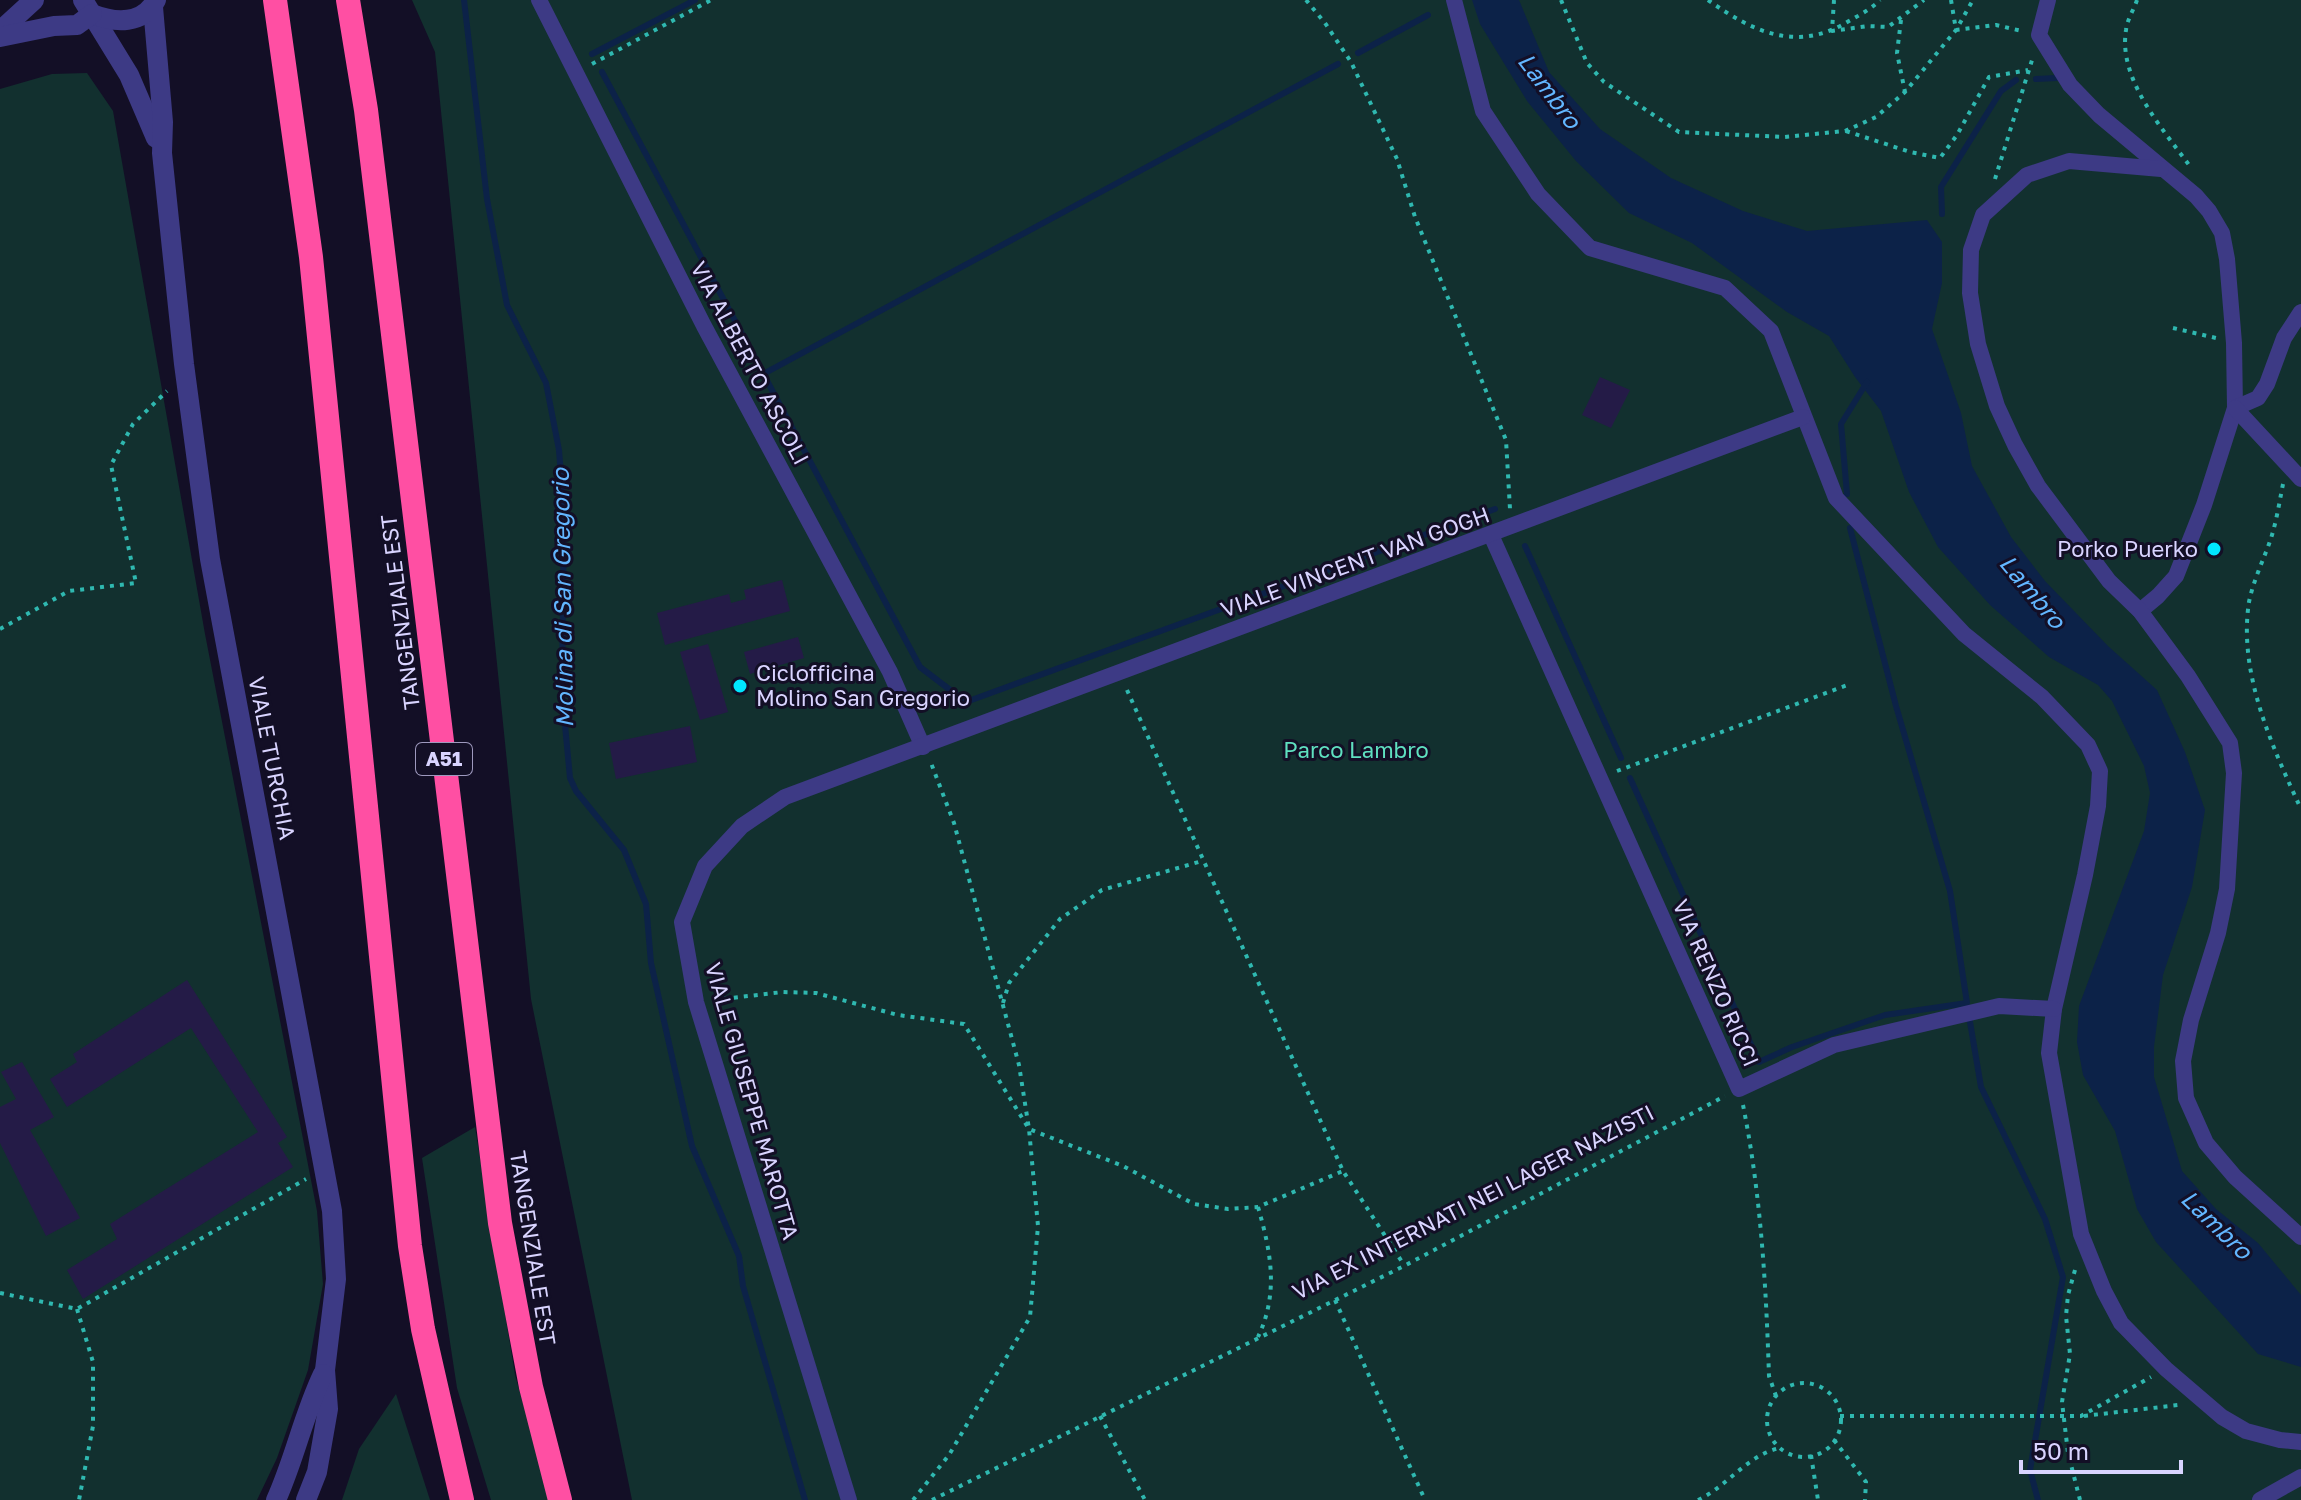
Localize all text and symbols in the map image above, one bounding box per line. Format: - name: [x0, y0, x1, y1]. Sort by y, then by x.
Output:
- water label: Lambro: [1512, 47, 1589, 135]
- street label: VIA ALBERTO ASCOLI: [685, 257, 815, 469]
- water label: Molina di San Gregorio: [545, 466, 579, 728]
- street label: VIALE VINCENT VAN GOGH: [1217, 500, 1493, 623]
- street label: TANGENZIALE EST: [374, 513, 425, 711]
- place label: Porko Puerko: [2057, 535, 2198, 562]
- marker: Porko Puerko: [2205, 540, 2223, 558]
- water label: Lambro: [1994, 548, 2073, 635]
- place label: Ciclofficina Molino San Gregorio: [756, 659, 970, 711]
- street label: VIALE TURCHIA: [243, 674, 302, 842]
- marker: Ciclofficina Molino San Gregorio: [731, 677, 749, 695]
- park label: Parco Lambro: [1283, 736, 1429, 763]
- road number: A51: [416, 743, 472, 775]
- street label: VIA RENZO RICCI: [1667, 895, 1765, 1071]
- street label: VIALE GIUSEPPE MAROTTA: [700, 959, 805, 1243]
- street label: VIA EX INTERNATI NEI LAGER NAZISTI: [1287, 1098, 1658, 1305]
- street label: TANGENZIALE EST: [505, 1149, 562, 1347]
- water label: Lambro: [2176, 1183, 2260, 1266]
- scale bar: [2021, 1424, 2181, 1474]
- text: 50 m: [2033, 1436, 2089, 1465]

